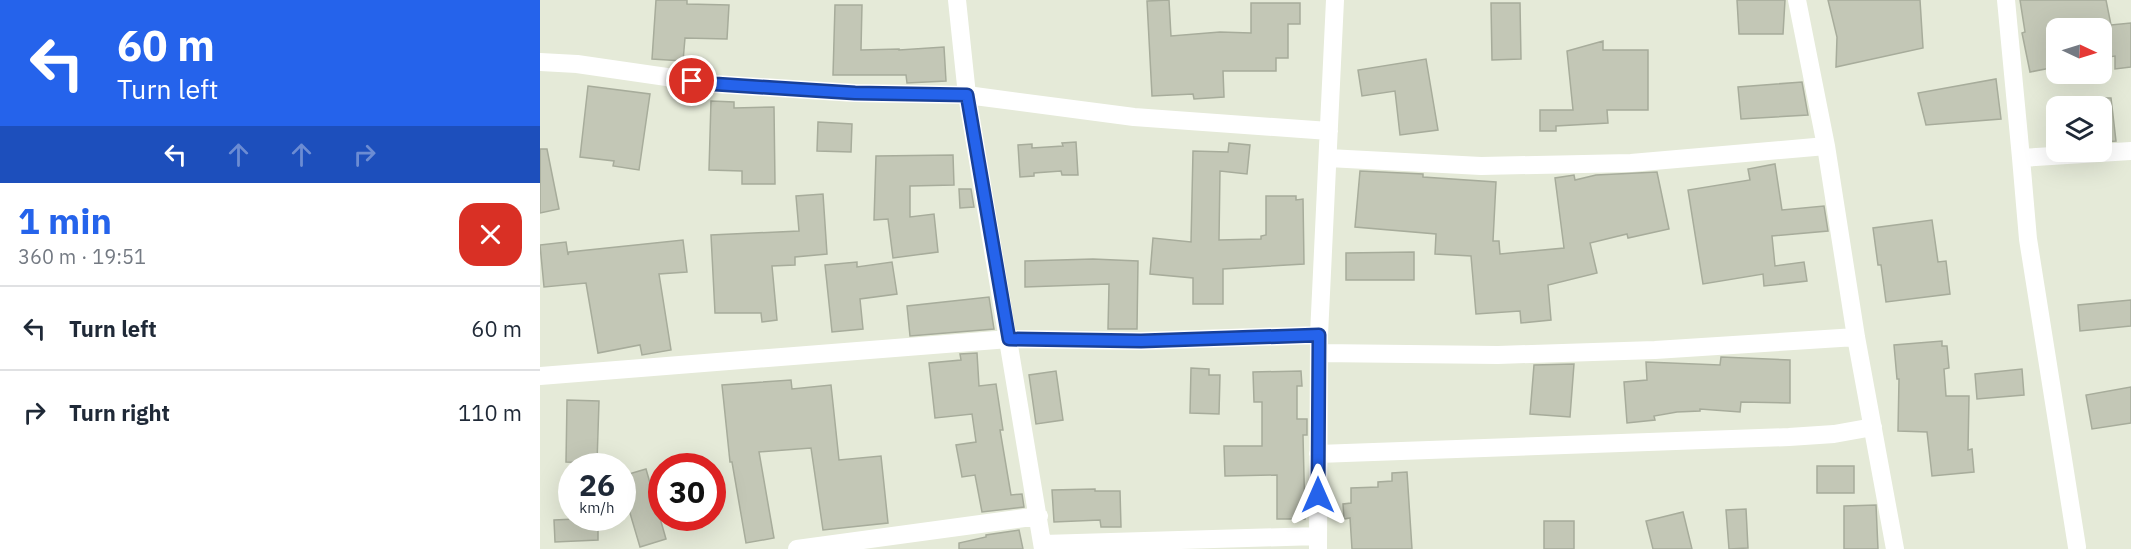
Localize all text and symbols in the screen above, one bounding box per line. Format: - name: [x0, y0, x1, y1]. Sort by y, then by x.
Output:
- text: 60 m: [117, 18, 215, 73]
- north arrow: [2046, 18, 2112, 84]
- map controls: [2046, 18, 2112, 162]
- icon: left: [18, 24, 96, 102]
- pin: [666, 55, 717, 106]
- icon: arrive: [675, 64, 708, 97]
- text: Turn left: [117, 71, 218, 106]
- button: layers: [2046, 96, 2112, 162]
- icon: left: [159, 138, 192, 171]
- icon: ahead: [222, 138, 255, 171]
- icon: ahead: [285, 138, 318, 171]
- icon: right: [348, 138, 381, 171]
- text: 1 min: [18, 197, 112, 244]
- button: close: [459, 203, 522, 266]
- text: 360 m · 19:51: [18, 243, 146, 270]
- icon: left: [18, 312, 51, 345]
- text: Turn left: [69, 314, 157, 343]
- text: 60 m: [471, 314, 522, 343]
- icon: right: [18, 396, 51, 429]
- text: Turn right: [69, 398, 170, 427]
- text: 110 m: [458, 398, 522, 427]
- speed limit sign: 30: [648, 453, 726, 531]
- position arrow: [1286, 463, 1350, 527]
- text: 26: [579, 465, 615, 504]
- text: km/h: [579, 498, 615, 517]

